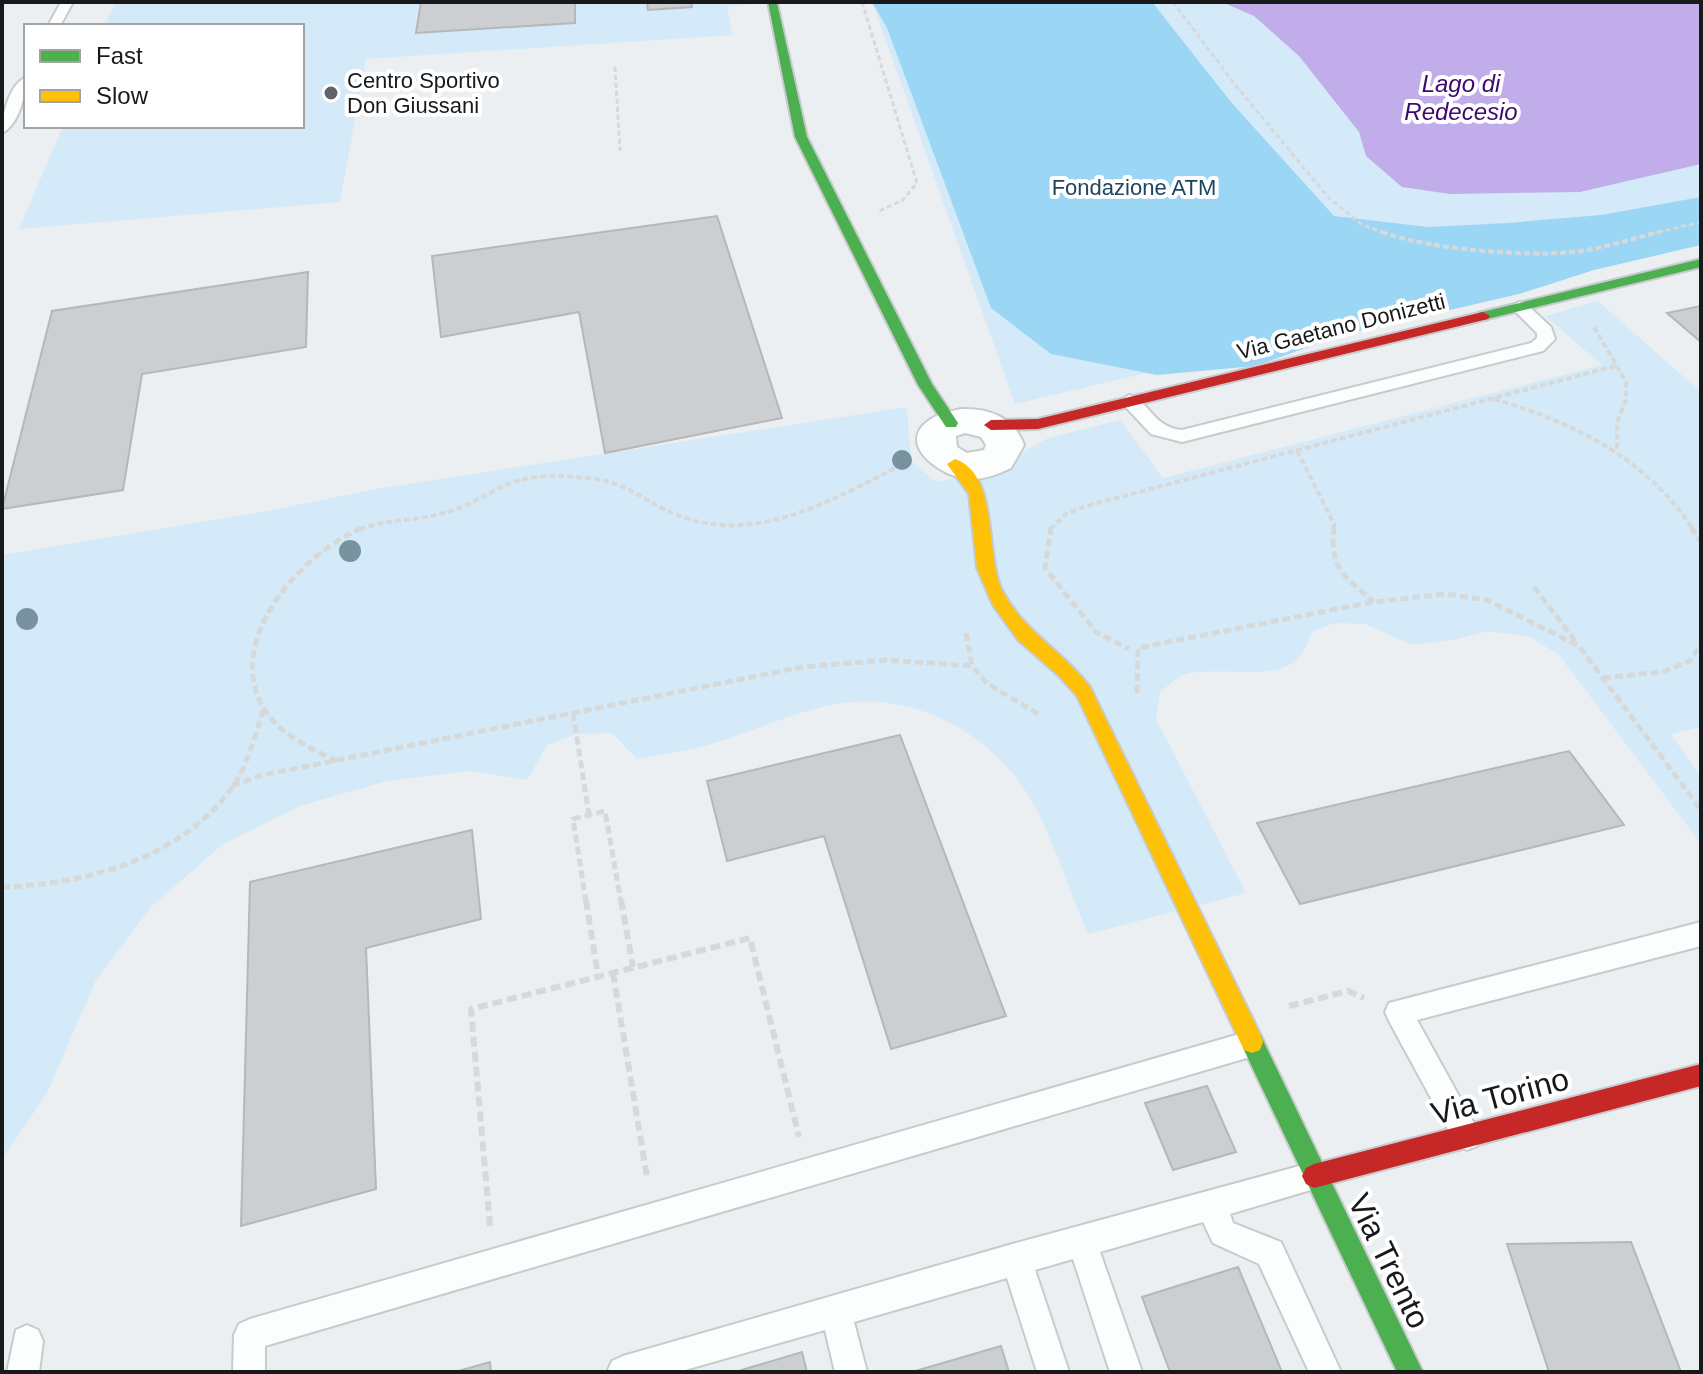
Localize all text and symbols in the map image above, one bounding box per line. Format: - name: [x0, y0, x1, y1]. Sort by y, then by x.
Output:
- legend: [24, 24, 304, 128]
- text: Fast: [96, 42, 143, 69]
- place label: Centro Sportivo Don Giussani: [347, 68, 500, 118]
- water label: Lago di Redecesio: [1404, 70, 1518, 125]
- text: Slow: [96, 82, 149, 109]
- marker: Centro Sportivo Don Giussani: [322, 84, 340, 102]
- park label: Fondazione ATM: [1052, 175, 1216, 200]
- street label: Via Gaetano Donizetti: [1234, 289, 1448, 364]
- street label: Via Torino: [1427, 1060, 1573, 1132]
- street label: Via Trento: [1341, 1188, 1437, 1334]

